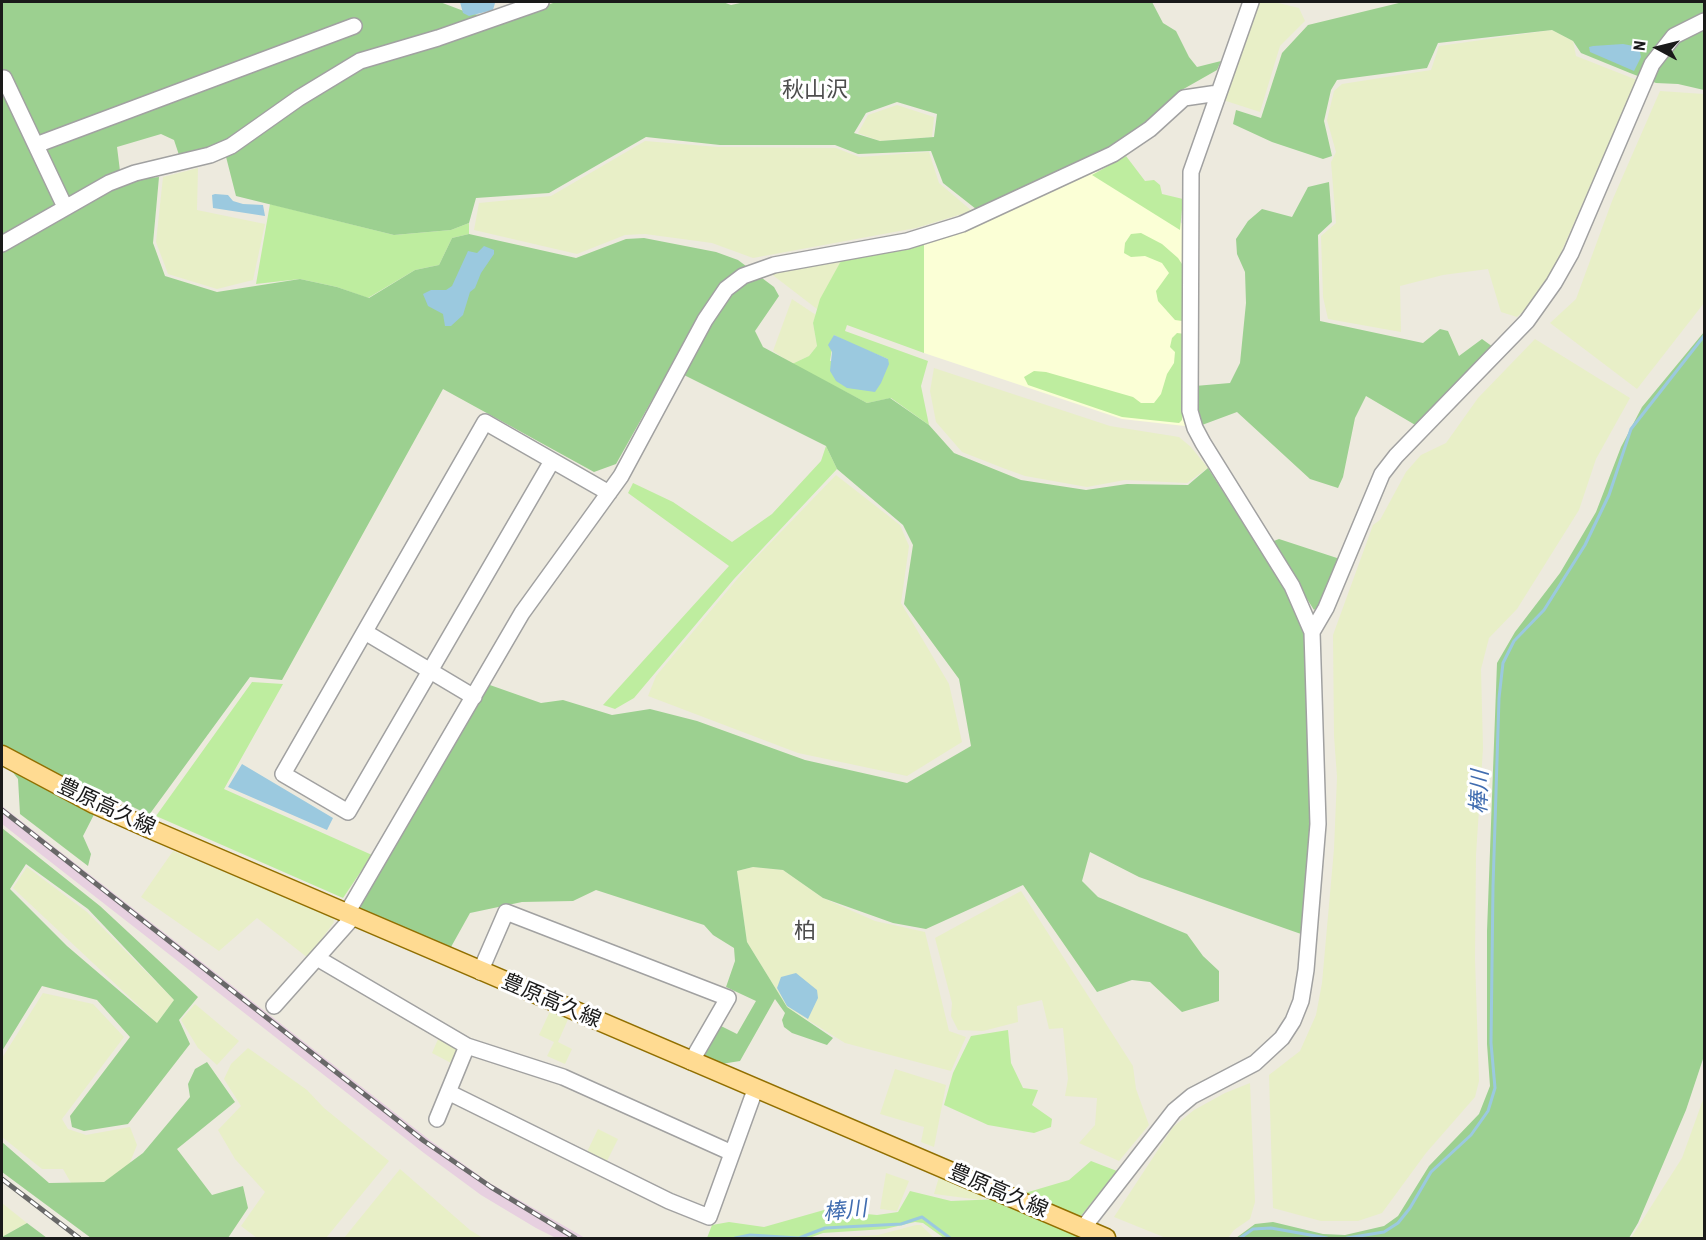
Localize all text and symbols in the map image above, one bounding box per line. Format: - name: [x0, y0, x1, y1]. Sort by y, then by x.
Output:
- north arrow: [1628, 18, 1688, 78]
- text: N: [1630, 40, 1650, 52]
- district label: 秋山沢: [782, 78, 848, 104]
- water label: 棒川: [1467, 770, 1495, 814]
- street label: 豊原高久線: [53, 774, 159, 842]
- district label: 柏: [794, 919, 816, 945]
- street label: 豊原高久線: [498, 970, 604, 1034]
- street label: 豊原高久線: [945, 1160, 1051, 1224]
- water label: 棒川: [822, 1197, 868, 1227]

